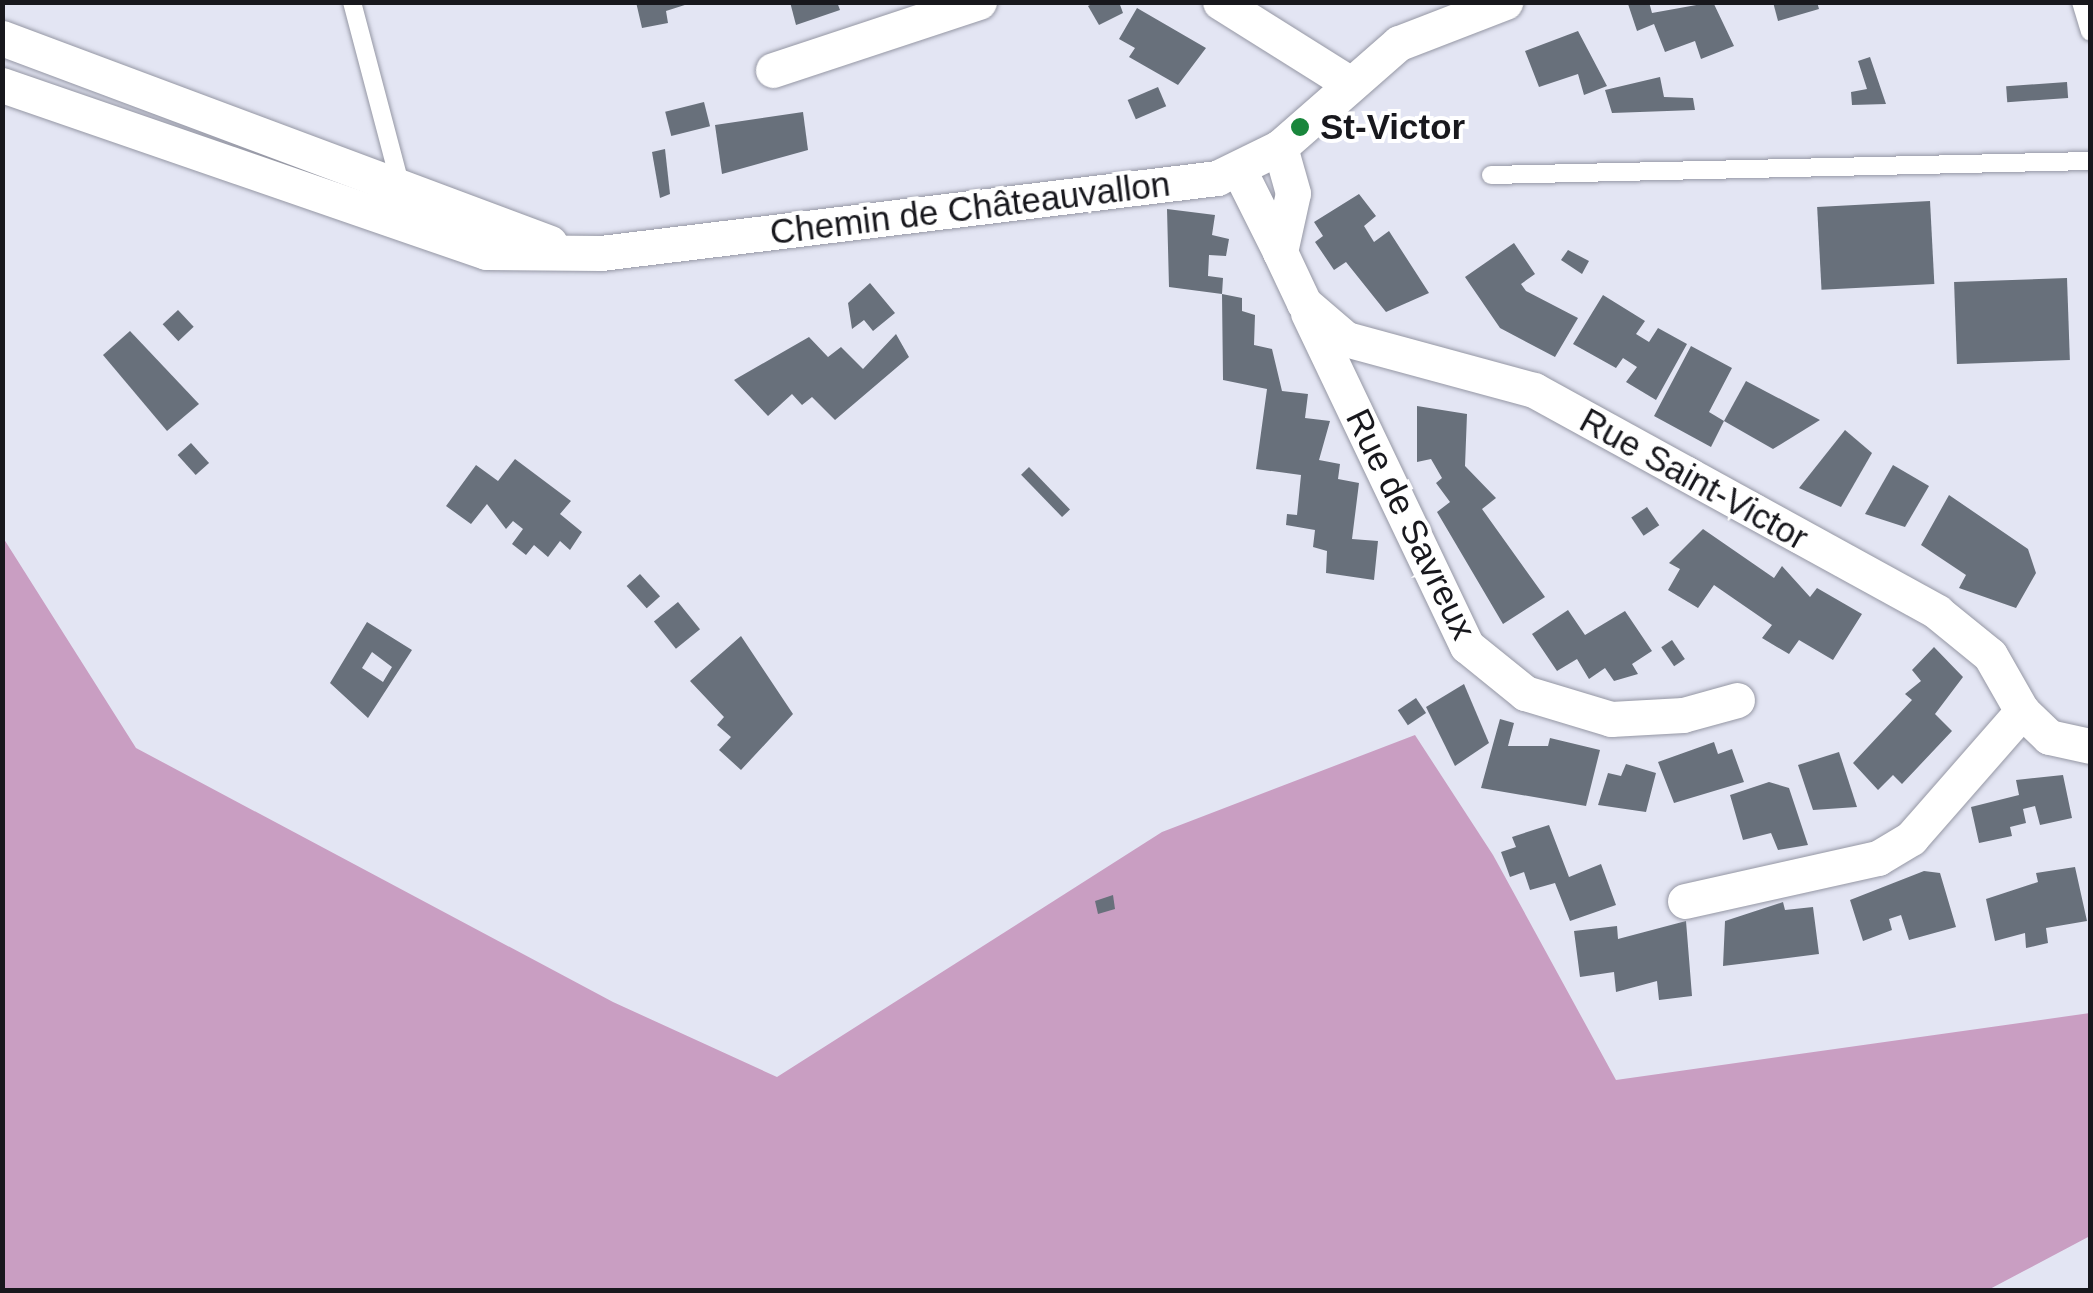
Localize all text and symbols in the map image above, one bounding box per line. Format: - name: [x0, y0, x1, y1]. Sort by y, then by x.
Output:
- place label: St-Victor: [1320, 106, 1465, 148]
- marker: St-Victor: [1289, 116, 1311, 138]
- street label: Chemin de Châteauvallon: [768, 163, 1172, 253]
- street label: Rue Saint-Victor: [1573, 399, 1815, 559]
- street label: Rue de Savreux: [1337, 402, 1485, 646]

